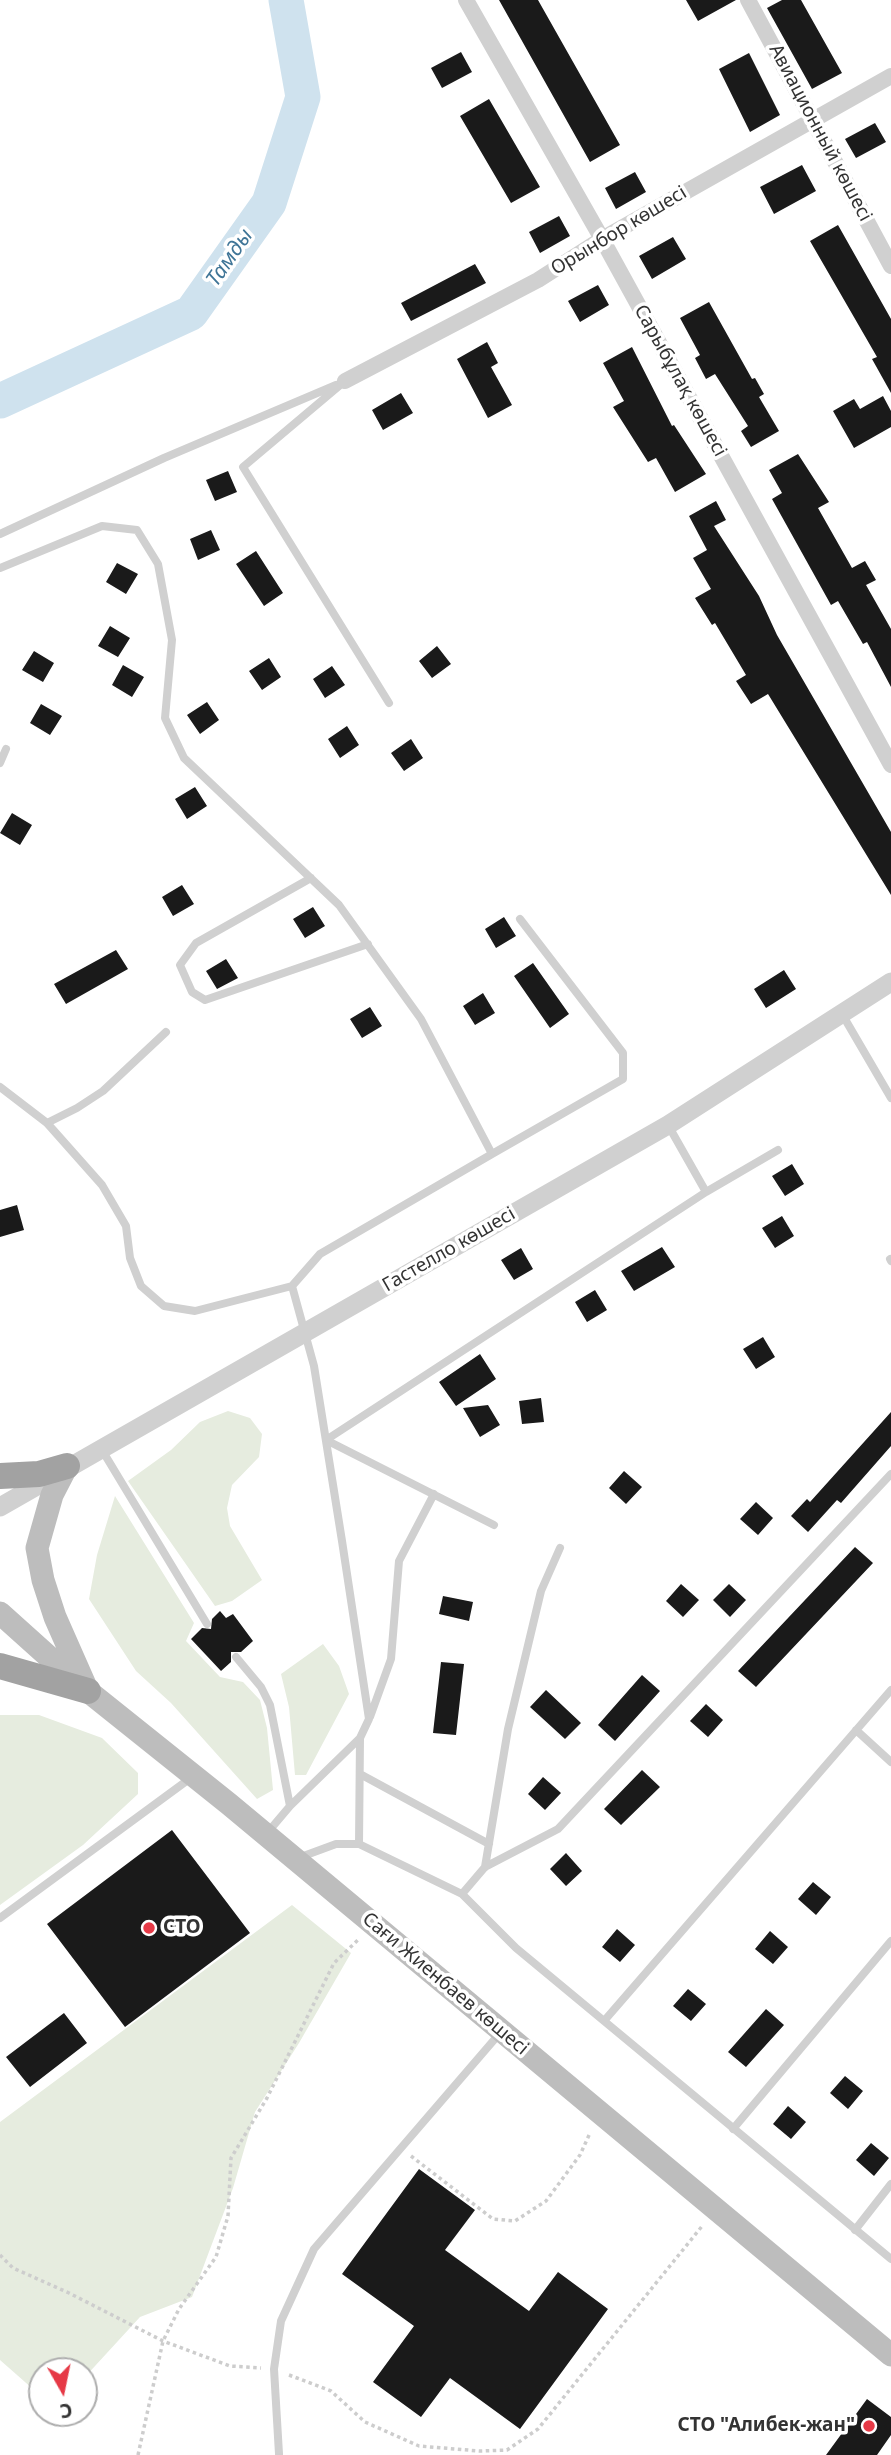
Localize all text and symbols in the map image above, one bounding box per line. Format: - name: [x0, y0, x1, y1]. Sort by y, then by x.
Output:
- street label: Авиационный көшесі: [764, 41, 876, 225]
- street label: Орынбор көшесі: [547, 182, 691, 280]
- water label: Тамды: [201, 225, 259, 291]
- street label: Сарыбұлақ көшесі: [629, 301, 731, 461]
- street label: Гастелло көшесі: [379, 1203, 519, 1297]
- street label: Сағи Жиенбаев көшесі: [357, 1908, 533, 2060]
- place label: СТО: [163, 1917, 201, 1939]
- marker: СТО: [141, 1920, 157, 1936]
- north arrow: [28, 2357, 98, 2427]
- text: С: [58, 2397, 74, 2425]
- place label: СТО "Алибек-жан": [678, 2415, 855, 2437]
- marker: СТО "Алибек-жан": [861, 2418, 877, 2434]

